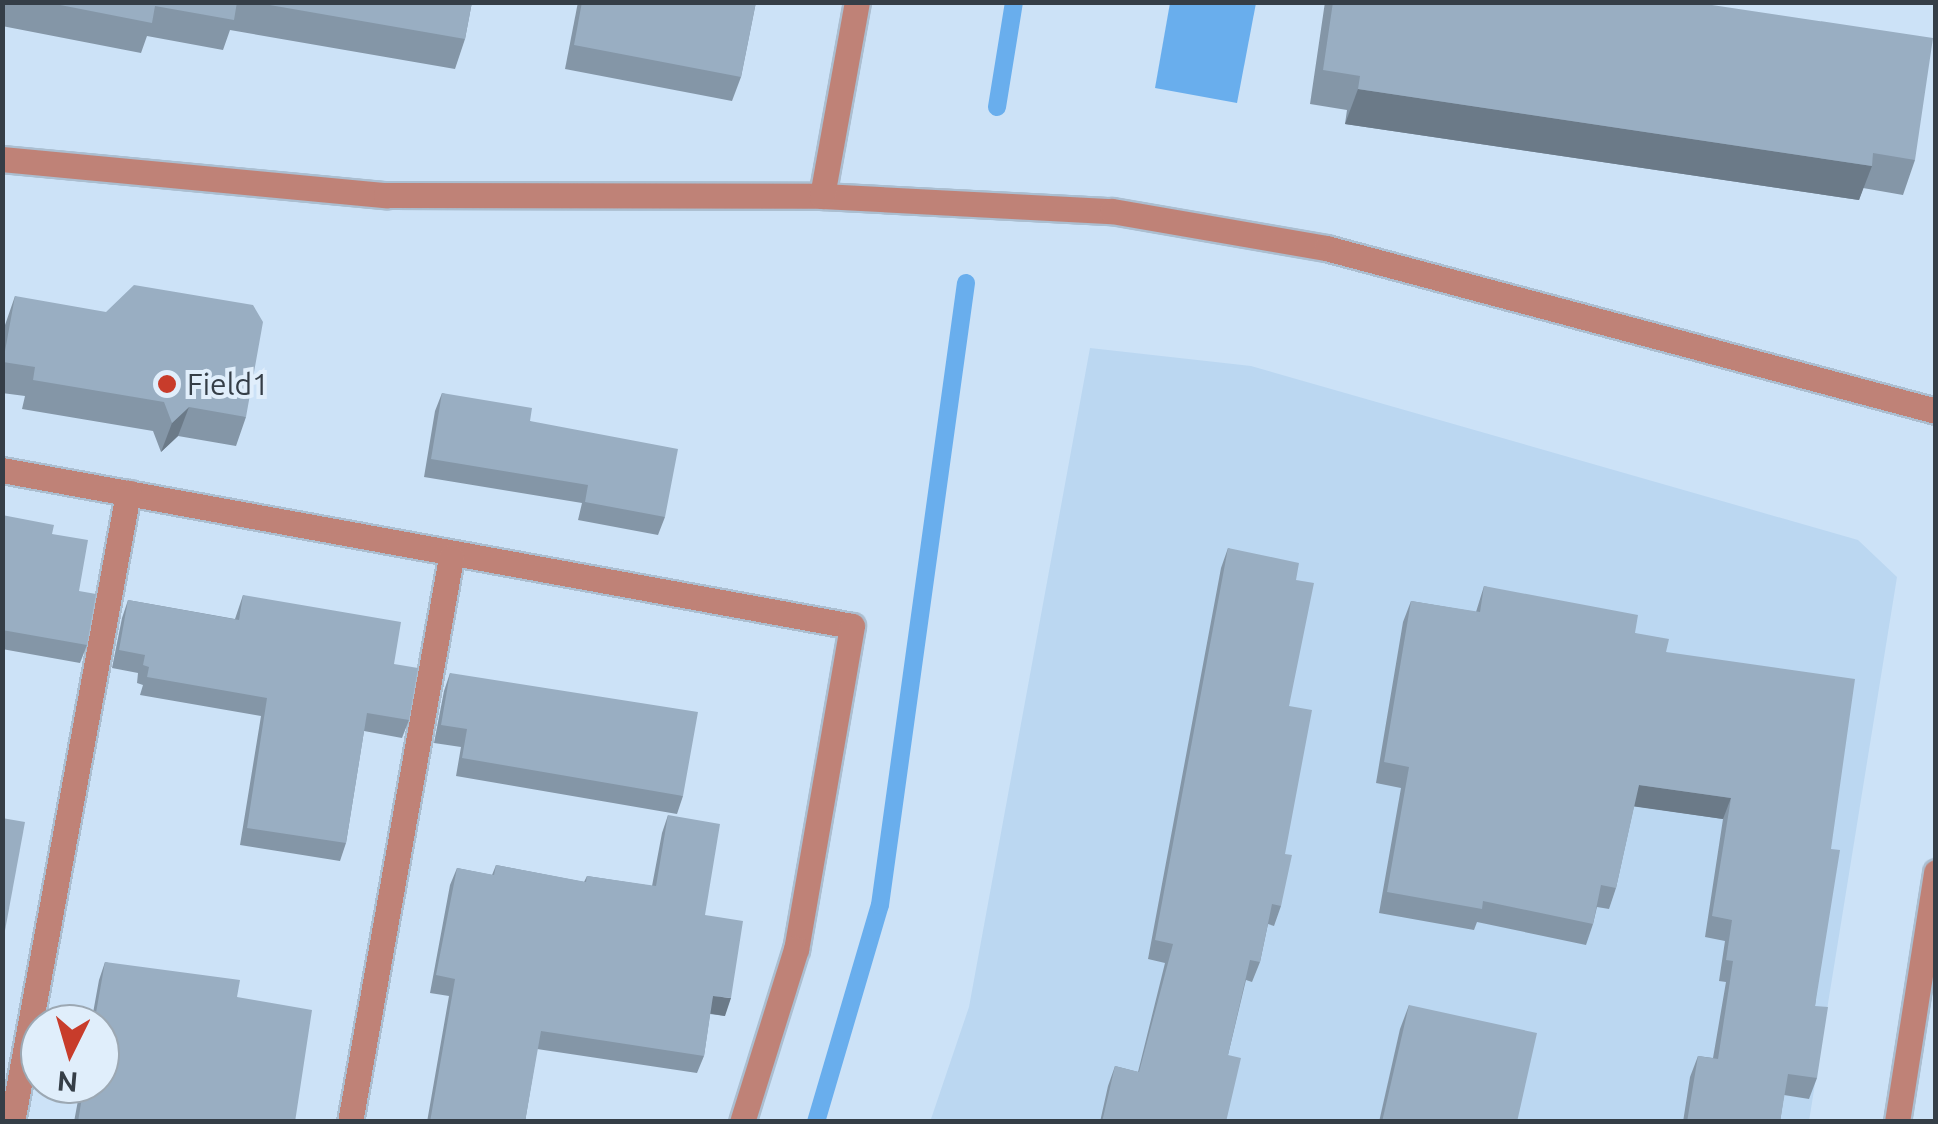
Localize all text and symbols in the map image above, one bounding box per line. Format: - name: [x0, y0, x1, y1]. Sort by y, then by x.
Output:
- place label: Field1: [187, 366, 269, 402]
- marker: Field1: [156, 373, 178, 395]
- north arrow: [20, 1004, 120, 1104]
- text: N: [56, 1066, 79, 1099]

